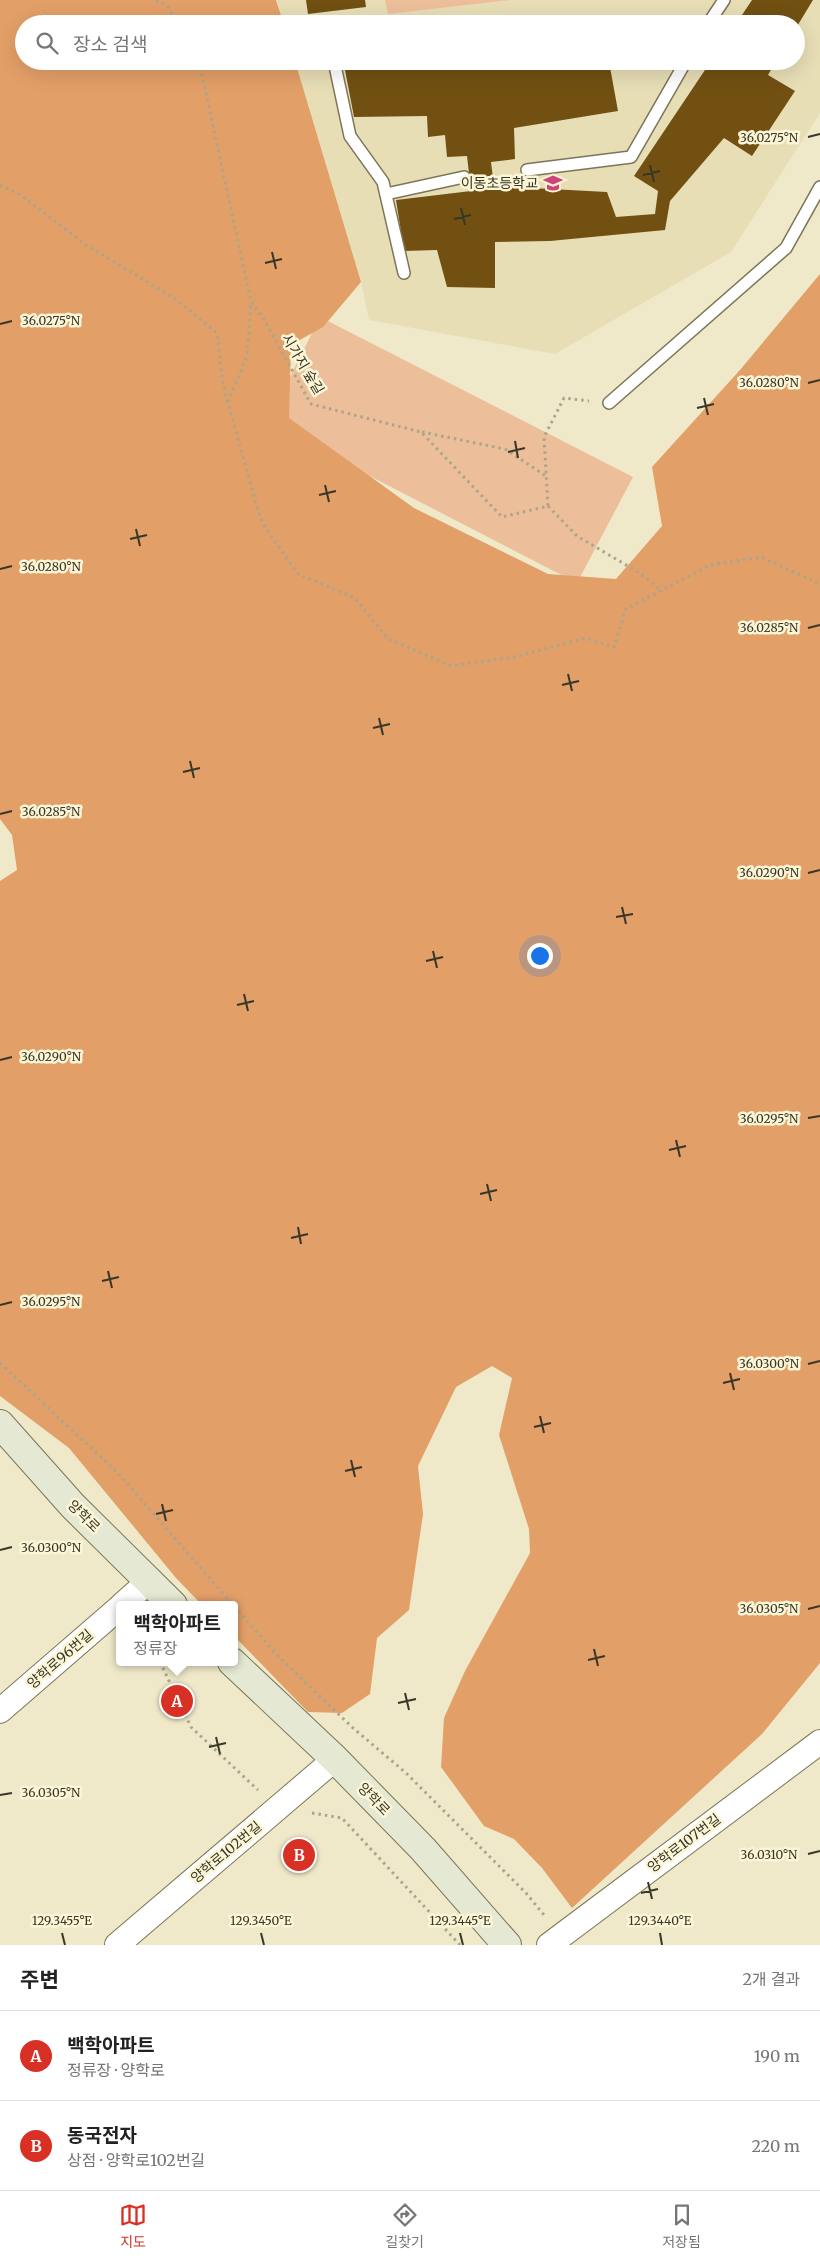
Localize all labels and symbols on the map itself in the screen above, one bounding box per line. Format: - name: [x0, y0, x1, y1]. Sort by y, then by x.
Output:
- text: 36.0275°N: [740, 130, 799, 145]
- school or university icon: 이동초등학교: [542, 172, 564, 194]
- place label: 이동초등학교: [461, 174, 538, 192]
- text: 36.0275°N: [22, 313, 81, 328]
- street label: 시가지 숲길: [278, 330, 328, 398]
- text: 36.0280°N: [739, 375, 800, 390]
- text: 36.0280°N: [21, 559, 82, 574]
- text: 36.0285°N: [740, 620, 799, 635]
- text: 36.0285°N: [22, 804, 81, 819]
- text: 36.0290°N: [739, 865, 800, 880]
- your location: [527, 943, 553, 969]
- text: 36.0290°N: [21, 1049, 82, 1064]
- text: 36.0295°N: [740, 1111, 799, 1126]
- text: 36.0295°N: [22, 1294, 81, 1309]
- text: 36.0300°N: [739, 1356, 800, 1371]
- street label: 양학로: [64, 1496, 104, 1536]
- text: 36.0300°N: [21, 1540, 82, 1555]
- text: 36.0305°N: [740, 1601, 799, 1616]
- street label: 양학로96번길: [23, 1626, 97, 1692]
- pin: A: [161, 1682, 193, 1720]
- street label: 양학로: [354, 1779, 394, 1819]
- text: 36.0305°N: [22, 1785, 81, 1800]
- street label: 양학로107번길: [644, 1810, 724, 1876]
- street label: 양학로102번길: [187, 1817, 265, 1887]
- pin: B: [283, 1836, 315, 1874]
- text: 36.0310°N: [741, 1847, 798, 1862]
- text: 129.3455°E: [32, 1913, 92, 1928]
- text: 129.3450°E: [230, 1913, 292, 1928]
- text: 129.3445°E: [429, 1913, 491, 1928]
- text: 129.3440°E: [629, 1913, 692, 1928]

